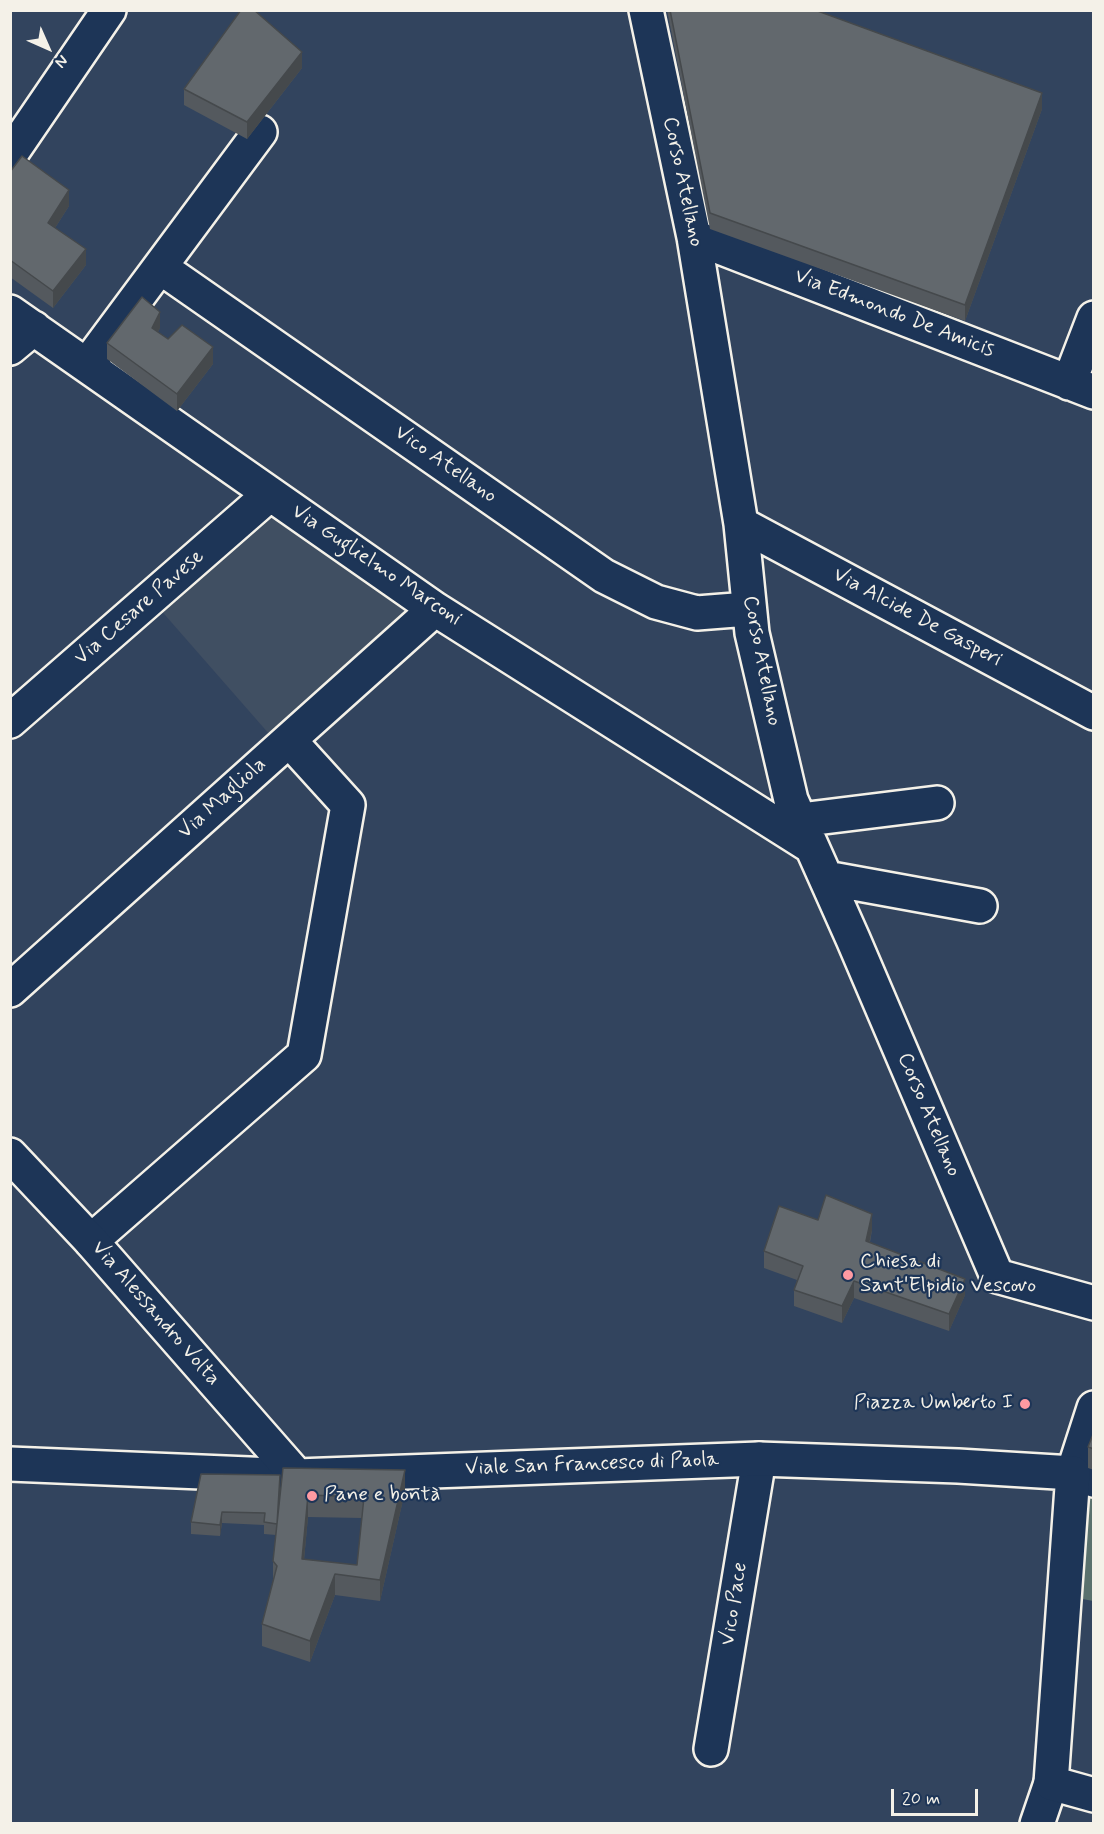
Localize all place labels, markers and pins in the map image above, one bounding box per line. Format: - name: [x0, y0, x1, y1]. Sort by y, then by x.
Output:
- place label: Chiesa di Sant'Elpidio Vescovo: [860, 1250, 1036, 1300]
- marker: Chiesa di Sant'Elpidio Vescovo: [841, 1268, 855, 1282]
- place label: Piazza Umberto I: [854, 1391, 1013, 1417]
- marker: Piazza Umberto I: [1018, 1397, 1032, 1411]
- place label: Pane e bontà: [324, 1483, 440, 1509]
- marker: Pane e bontà: [305, 1489, 319, 1503]

